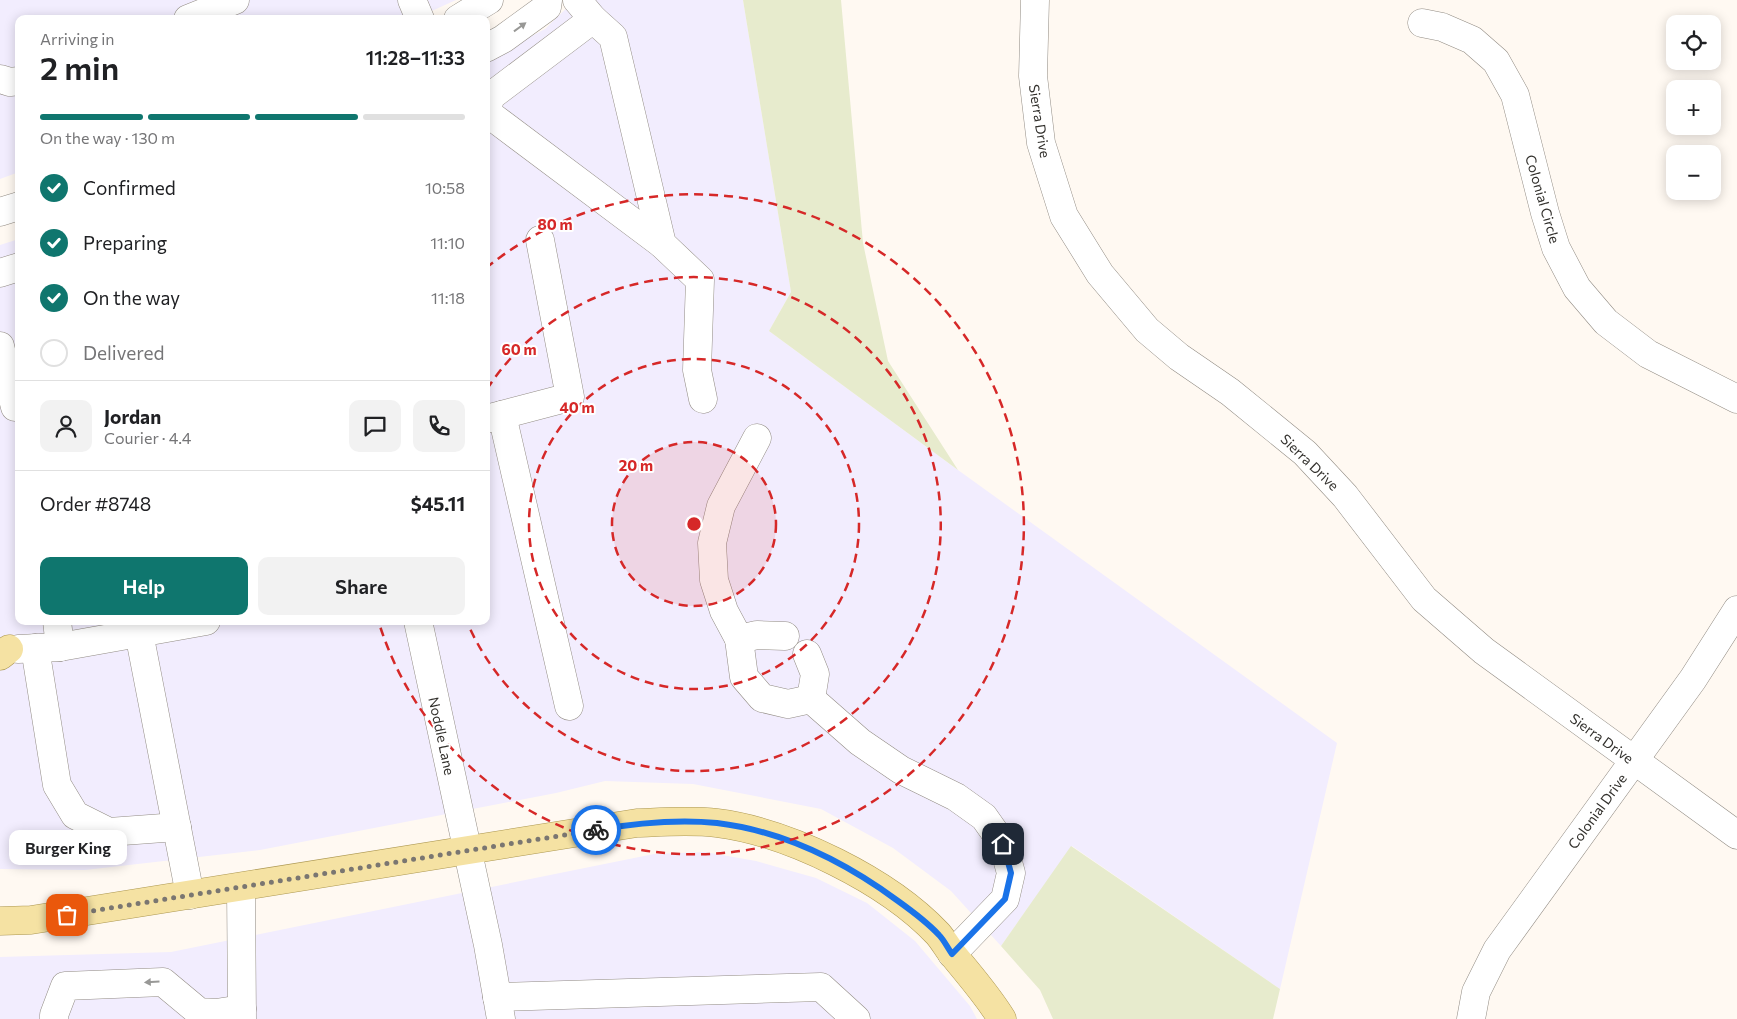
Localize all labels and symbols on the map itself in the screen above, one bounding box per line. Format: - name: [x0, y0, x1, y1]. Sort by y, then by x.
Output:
- one-way arrow: [513, 21, 526, 32]
- street label: Sierra Drive: [1026, 83, 1054, 159]
- street label: Colonial Circle: [1522, 153, 1564, 245]
- text: 80 m: [537, 215, 573, 233]
- text: 60 m: [501, 340, 537, 358]
- text: 40 m: [559, 398, 595, 416]
- street label: Sierra Drive: [1277, 430, 1343, 494]
- text: 20 m: [619, 456, 653, 474]
- centre of rings: [685, 515, 703, 533]
- street label: Noddle Lane: [425, 695, 459, 777]
- street label: Sierra Drive: [1567, 709, 1637, 767]
- street label: Colonial Drive: [1564, 770, 1630, 852]
- courier: [571, 805, 621, 855]
- pin: [982, 823, 1024, 865]
- callout: Burger King: [8, 830, 126, 865]
- pin: [46, 894, 88, 936]
- one-way arrow: [144, 979, 160, 987]

